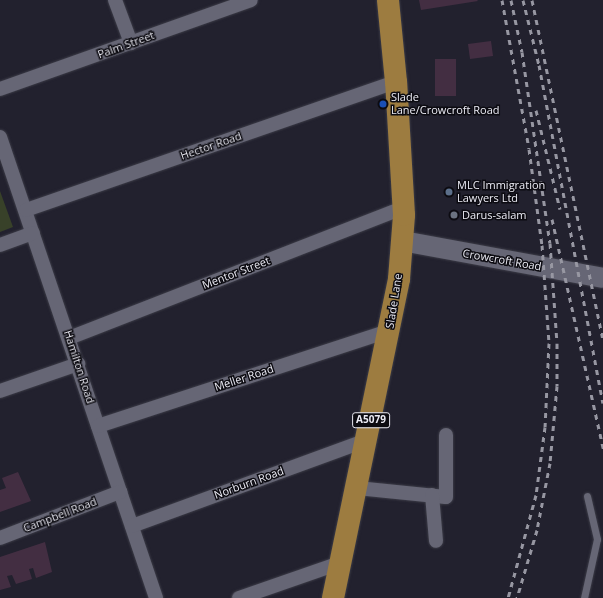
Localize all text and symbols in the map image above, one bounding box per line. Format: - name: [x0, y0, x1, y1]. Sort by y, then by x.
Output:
- street label: Palm Street: [96, 29, 156, 61]
- place label: Slade Lane/Crowcroft Road: [391, 91, 499, 117]
- marker: Slade Lane/Crowcroft Road: [378, 99, 388, 109]
- street label: Hector Road: [179, 129, 243, 163]
- place label: MLC Immigration Lawyers Ltd: [457, 179, 545, 205]
- marker: MLC Immigration Lawyers Ltd: [444, 187, 454, 197]
- place label: Darus-salam: [462, 208, 527, 222]
- marker: Darus-salam: [449, 210, 459, 220]
- street label: Crowcroft Road: [462, 247, 542, 273]
- street label: Mentor Street: [200, 254, 272, 292]
- street label: Slade Lane: [383, 273, 405, 329]
- street label: Hamilton Road: [61, 329, 97, 405]
- street label: Meller Road: [213, 362, 275, 394]
- road number: A5079: [352, 412, 390, 428]
- street label: Norburn Road: [212, 464, 286, 502]
- street label: Campbell Road: [21, 495, 99, 535]

